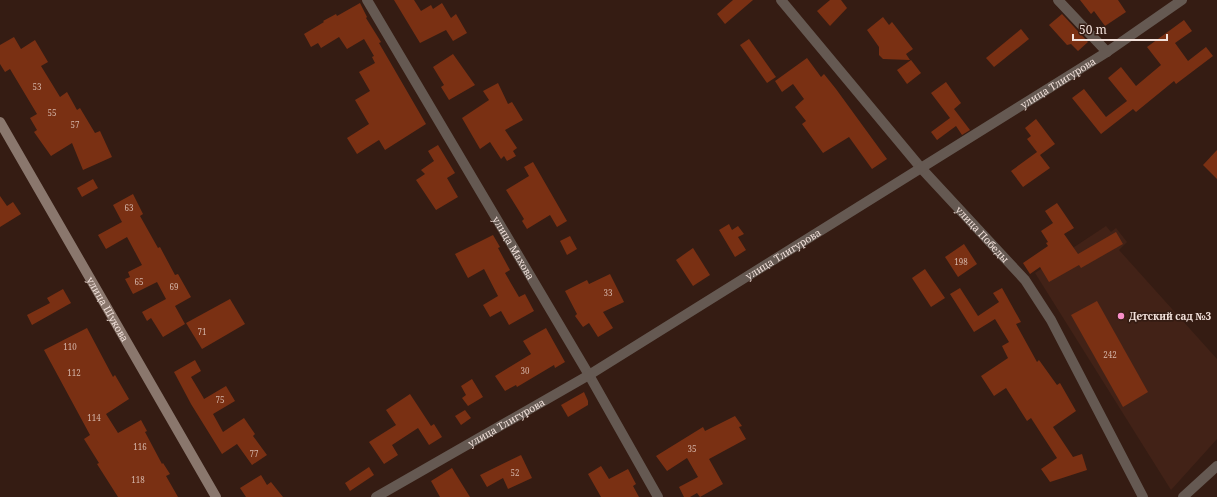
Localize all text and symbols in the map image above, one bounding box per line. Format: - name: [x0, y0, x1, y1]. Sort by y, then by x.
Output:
- scale bar: [1073, 16, 1167, 42]
- text: 50 m: [1079, 21, 1107, 38]
- street label: улица Тлигурова: [1017, 54, 1099, 111]
- house number: 53: [33, 81, 42, 92]
- house number: 55: [48, 107, 56, 118]
- house number: 57: [71, 119, 80, 130]
- house number: 63: [125, 202, 134, 213]
- street label: улица Победы: [953, 203, 1012, 266]
- street label: улица Махова: [489, 213, 538, 282]
- street label: улица Тлигурова: [743, 225, 824, 283]
- house number: 198: [954, 256, 968, 267]
- street label: улица Шукова: [84, 274, 132, 345]
- house number: 65: [135, 276, 143, 287]
- house number: 69: [170, 281, 178, 292]
- house number: 33: [604, 287, 613, 298]
- place label: Детский сад №3: [1129, 309, 1212, 323]
- marker: Детский сад №3: [1116, 311, 1126, 321]
- house number: 71: [198, 326, 206, 337]
- house number: 110: [63, 341, 77, 352]
- house number: 242: [1103, 349, 1117, 360]
- house number: 30: [521, 365, 530, 376]
- house number: 112: [67, 367, 81, 378]
- house number: 75: [216, 394, 224, 405]
- street label: улица Тлигурова: [465, 395, 547, 450]
- house number: 114: [87, 412, 101, 423]
- house number: 116: [133, 441, 147, 452]
- house number: 35: [688, 443, 696, 454]
- house number: 77: [250, 448, 259, 459]
- house number: 52: [511, 467, 519, 478]
- house number: 118: [131, 474, 145, 485]

